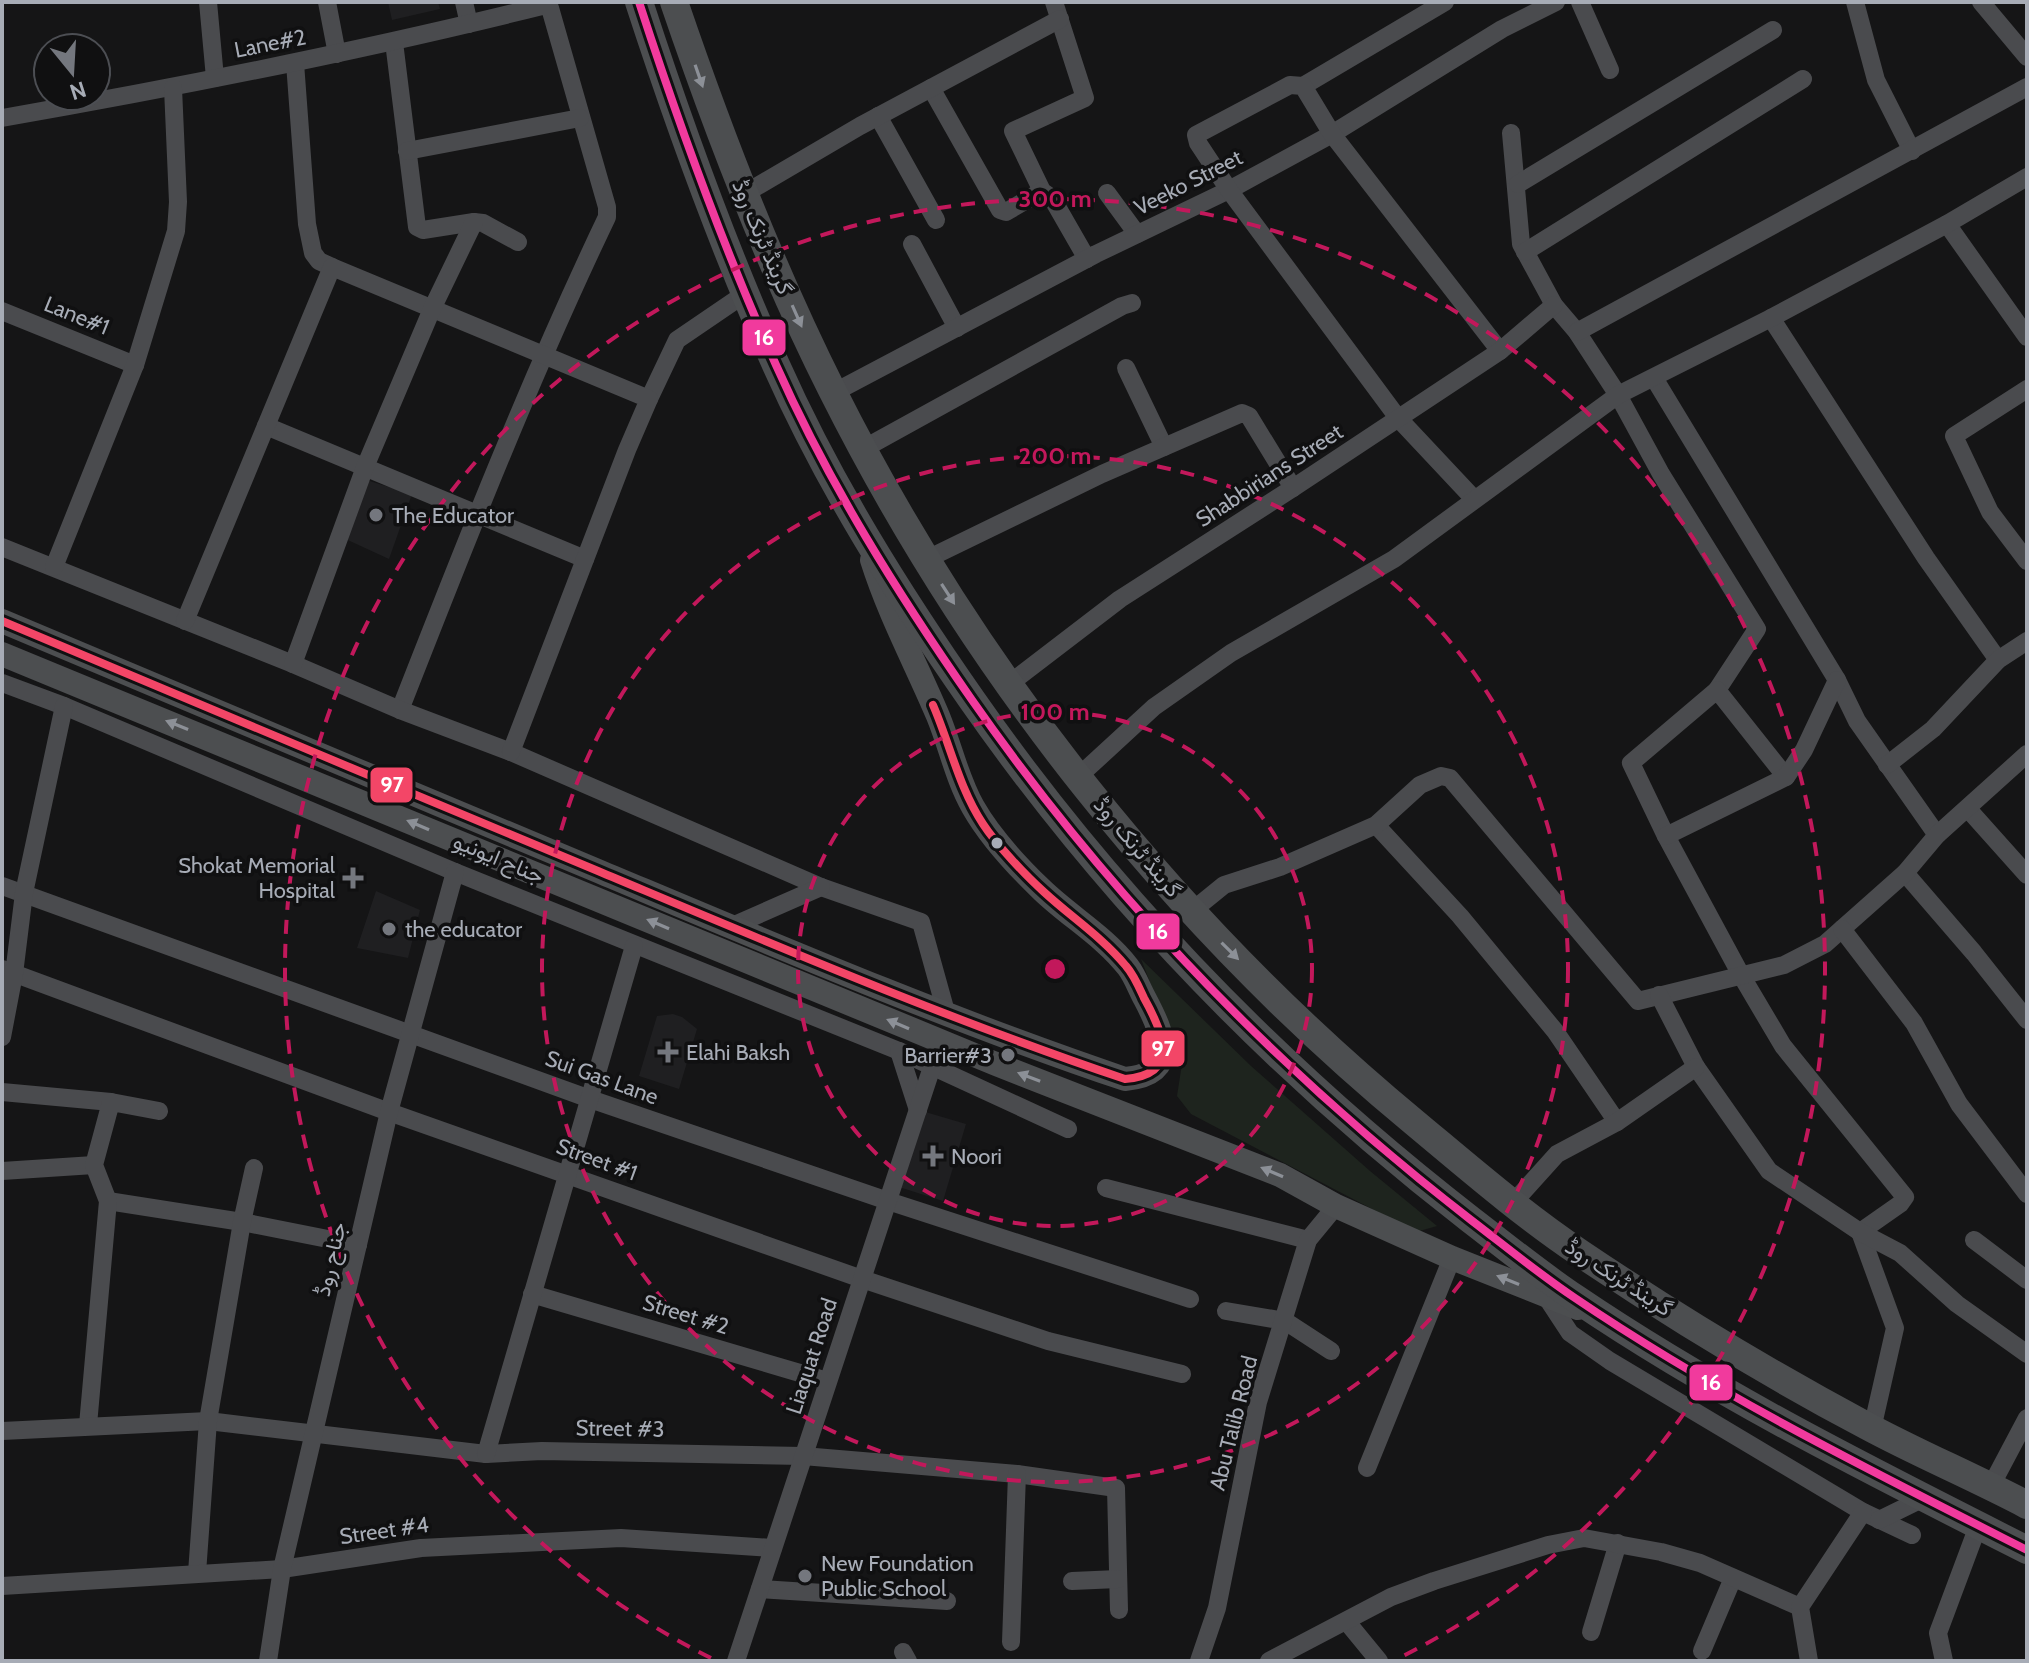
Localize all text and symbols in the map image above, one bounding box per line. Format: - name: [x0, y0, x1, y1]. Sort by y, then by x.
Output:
- street label: Lane#2: [232, 23, 308, 64]
- north arrow: [32, 32, 112, 112]
- one-way arrow: [694, 64, 706, 88]
- text: N: [66, 75, 90, 106]
- street label: Veeko Street: [1130, 143, 1247, 221]
- street label: گرینڈ ٹرنک روڈ: [726, 176, 799, 299]
- text: 300 m: [1018, 184, 1092, 213]
- street label: Lane#1: [40, 290, 113, 341]
- one-way arrow: [791, 305, 804, 328]
- line badge: 16: [741, 318, 787, 357]
- text: 16: [754, 324, 774, 351]
- street label: Shabbirians Street: [1191, 418, 1348, 533]
- text: 200 m: [1019, 441, 1091, 470]
- place label: The Educator: [392, 502, 514, 529]
- marker: The Educator: [367, 506, 385, 524]
- one-way arrow: [940, 583, 954, 605]
- text: 100 m: [1020, 697, 1090, 726]
- one-way arrow: [165, 719, 189, 732]
- line badge: 97: [369, 766, 414, 804]
- text: 97: [380, 771, 405, 798]
- street label: گرینڈ ٹرنک روڈ: [1088, 792, 1187, 903]
- one-way arrow: [406, 818, 430, 831]
- street label: جناح ایونیو: [449, 827, 548, 891]
- unlabelled marker: [989, 835, 1005, 851]
- place label: Shokat Memorial Hospital: [178, 852, 336, 904]
- marker: Shokat Memorial Hospital: [342, 867, 364, 889]
- line badge: 16: [1135, 912, 1181, 951]
- place label: the educator: [405, 916, 522, 943]
- one-way arrow: [646, 918, 670, 931]
- text: 16: [1148, 918, 1168, 945]
- marker: the educator: [380, 920, 398, 938]
- one-way arrow: [1220, 941, 1239, 960]
- centre of rings: [1041, 955, 1069, 983]
- one-way arrow: [886, 1017, 910, 1030]
- line badge: 97: [1140, 1029, 1186, 1068]
- text: 97: [1151, 1035, 1176, 1062]
- place label: Elahi Baksh: [686, 1039, 790, 1066]
- marker: Elahi Baksh: [657, 1041, 679, 1063]
- place label: Barrier#3: [904, 1042, 992, 1069]
- street label: Sui Gas Lane: [542, 1045, 662, 1110]
- marker: Barrier#3: [999, 1046, 1017, 1064]
- one-way arrow: [1017, 1070, 1041, 1083]
- street label: Street #1: [553, 1132, 641, 1187]
- place label: Noori: [951, 1143, 1002, 1170]
- marker: Noori: [922, 1145, 944, 1167]
- one-way arrow: [1260, 1165, 1283, 1178]
- street label: جناح روڈ: [309, 1219, 353, 1299]
- street label: گرینڈ ٹرنک روڈ: [1560, 1233, 1677, 1322]
- one-way arrow: [1496, 1273, 1520, 1286]
- street label: Street #2: [640, 1289, 732, 1340]
- street label: Liaquat Road: [780, 1295, 843, 1418]
- street label: Abu Talib Road: [1204, 1353, 1263, 1493]
- line badge: 16: [1688, 1363, 1734, 1402]
- text: 16: [1701, 1369, 1721, 1396]
- street label: Street #3: [575, 1414, 665, 1443]
- street label: Street #4: [338, 1511, 431, 1550]
- place label: New Foundation Public School: [821, 1550, 974, 1602]
- marker: New Foundation Public School: [796, 1567, 814, 1585]

